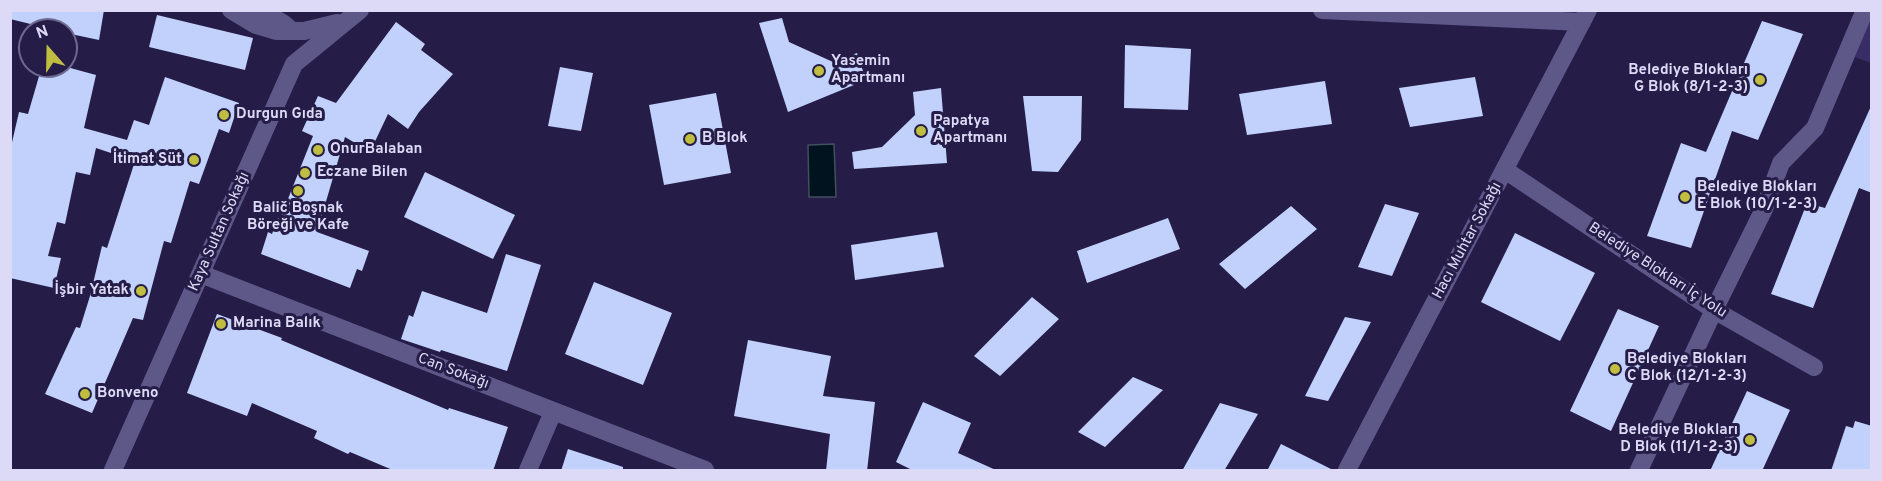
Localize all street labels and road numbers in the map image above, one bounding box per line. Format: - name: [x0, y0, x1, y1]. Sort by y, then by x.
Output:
- street label: Kaya Sultan Sokağı: [186, 170, 254, 294]
- street label: Hacı Muhtar Sokağı: [1430, 179, 1506, 303]
- street label: Belediye Blokları İç Yolu: [1584, 219, 1730, 323]
- street label: Can Sokağı: [415, 350, 491, 394]

